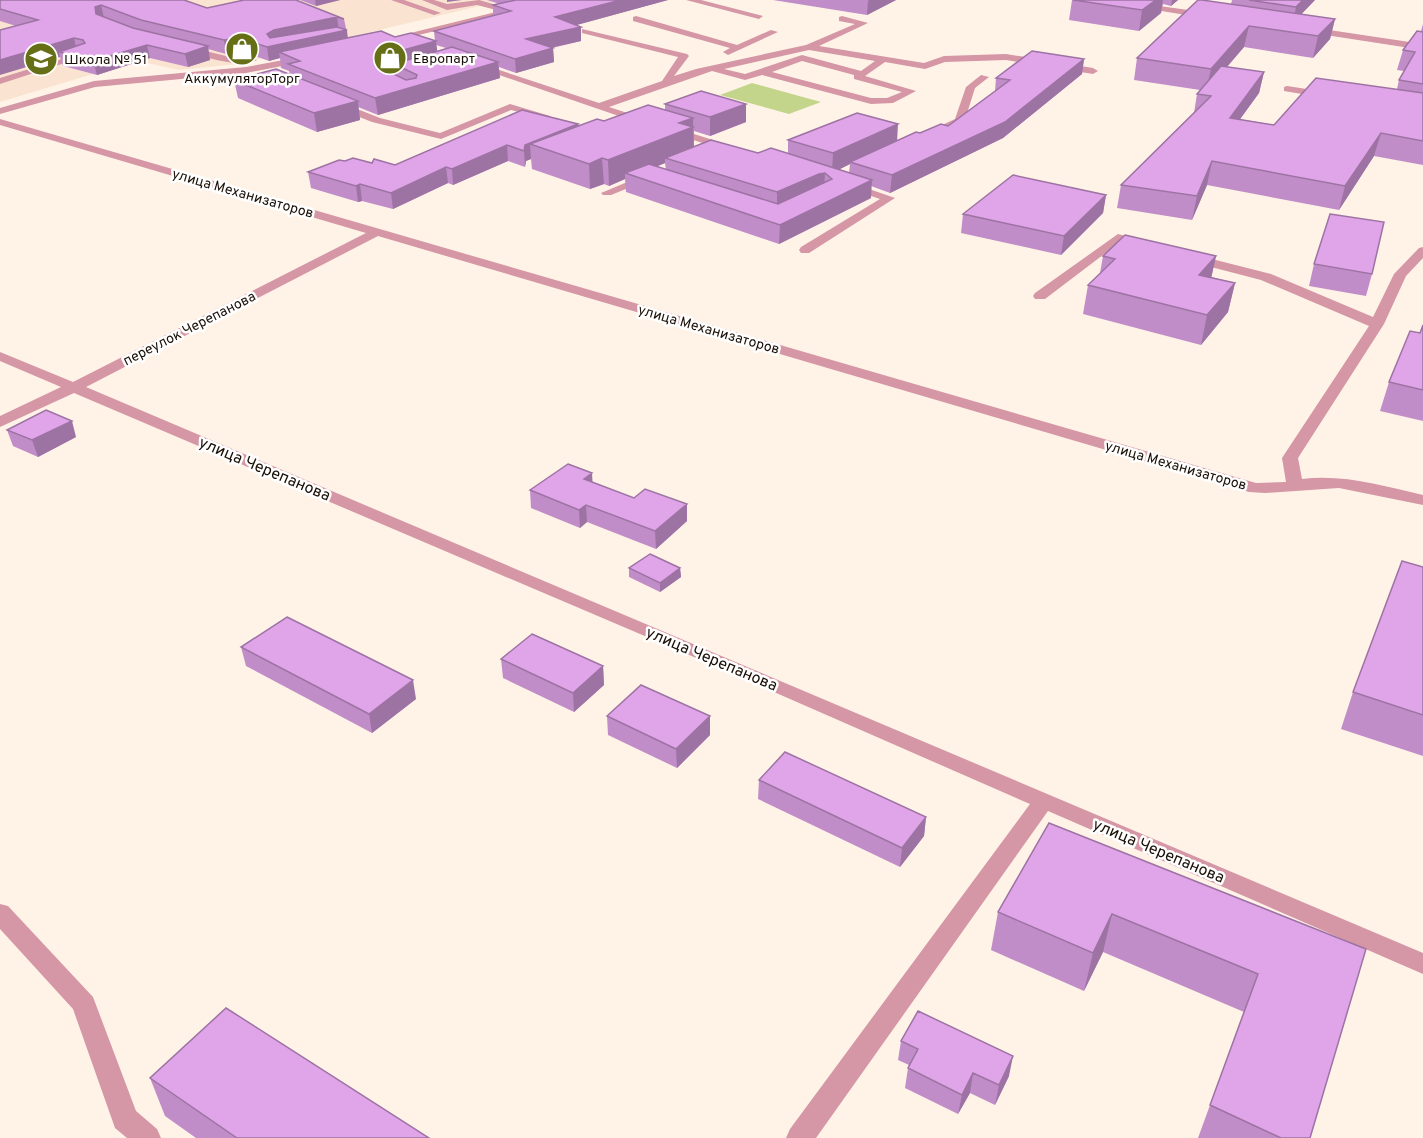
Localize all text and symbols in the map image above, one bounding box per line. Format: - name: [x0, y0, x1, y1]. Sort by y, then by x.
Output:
- shop icon: АккумуляторТорг: [224, 31, 260, 67]
- shop icon: Европарт: [372, 40, 408, 76]
- school or university icon: Школа № 51: [23, 41, 59, 77]
- place label: Европарт: [413, 51, 475, 68]
- place label: Школа № 51: [64, 52, 147, 69]
- place label: АккумуляторТорг: [184, 71, 300, 88]
- street label: улица Механизаторов: [170, 166, 315, 223]
- street label: переулок Черепанова: [121, 289, 259, 370]
- street label: улица Механизаторов: [636, 302, 781, 359]
- street label: улица Черепанова: [195, 433, 333, 507]
- street label: улица Механизаторов: [1103, 438, 1248, 495]
- street label: улица Черепанова: [642, 623, 780, 697]
- street label: улица Черепанова: [1089, 815, 1227, 889]

